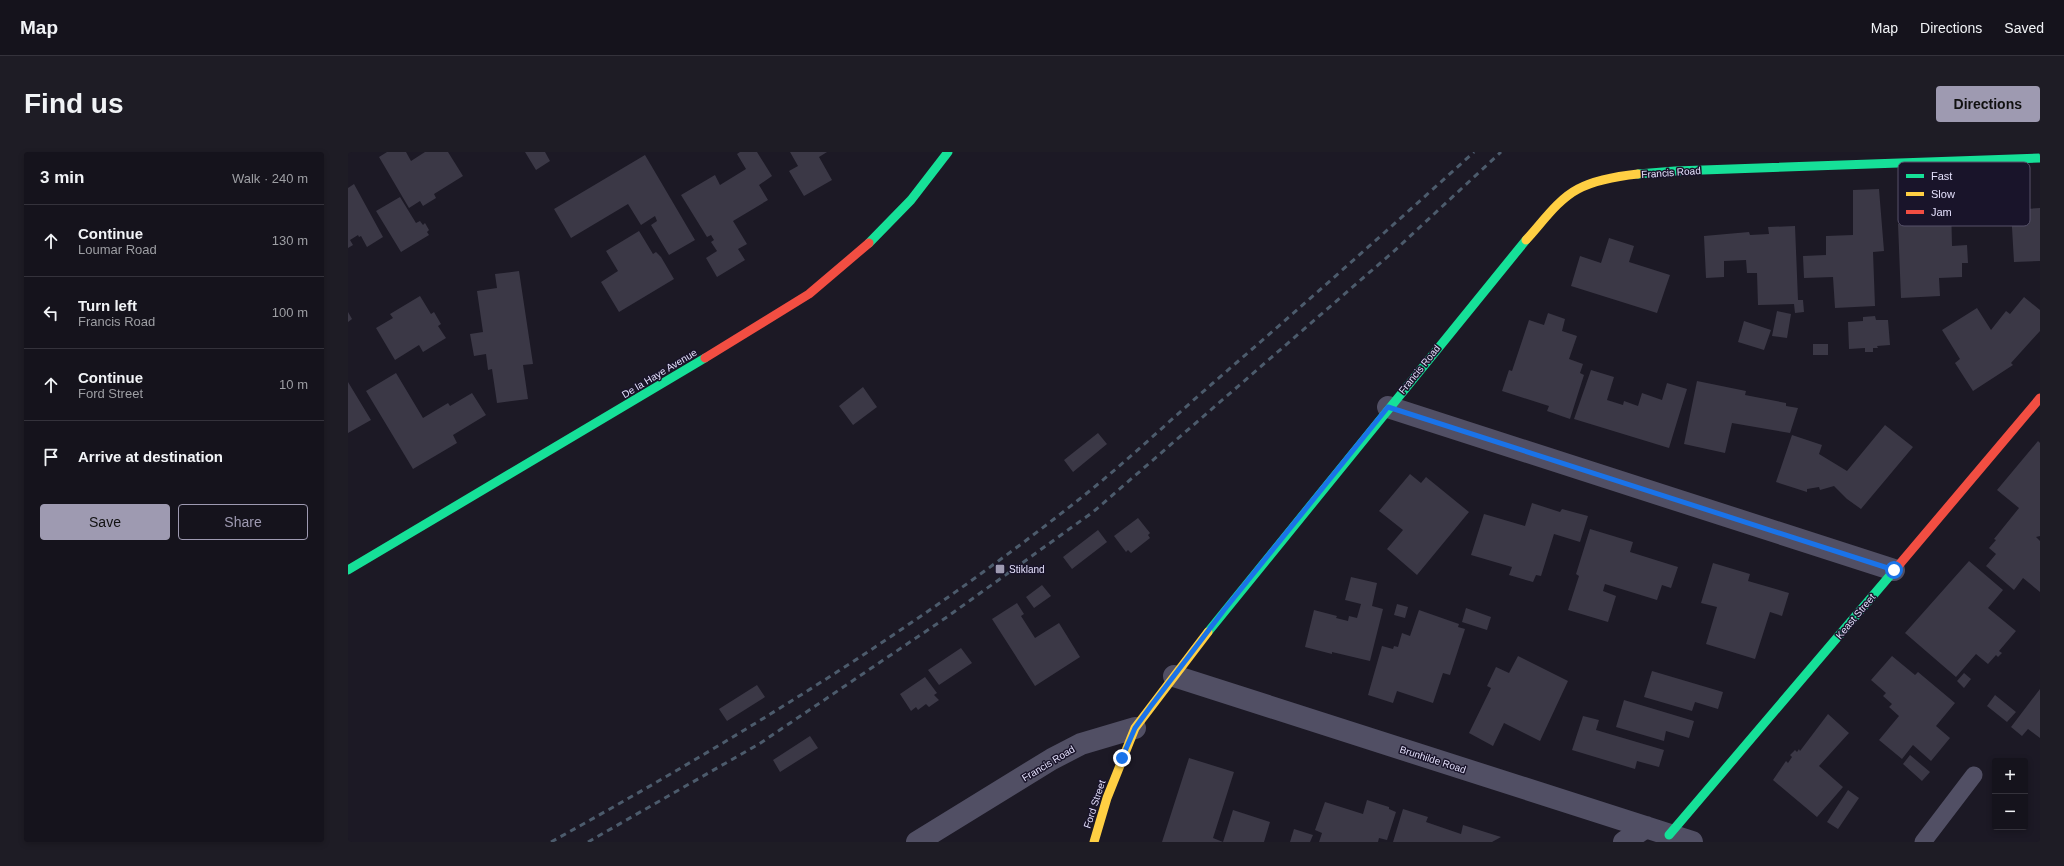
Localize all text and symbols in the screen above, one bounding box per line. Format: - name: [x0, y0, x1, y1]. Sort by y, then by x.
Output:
- text: Map: [20, 17, 58, 38]
- text: Map: [1871, 20, 1898, 36]
- text: Directions: [1920, 20, 1982, 36]
- text: Saved: [2004, 20, 2044, 36]
- button: Directions: [1936, 86, 2040, 122]
- text: Find us: [24, 88, 124, 119]
- legend: [1898, 162, 2030, 226]
- street label: Francis Road: [1641, 165, 1701, 180]
- text: 3 min: [40, 168, 84, 187]
- text: Fast: [1931, 170, 1952, 182]
- text: Walk · 240 m: [232, 171, 308, 186]
- text: Slow: [1931, 188, 1955, 200]
- text: Jam: [1931, 206, 1952, 218]
- text: Continue: [78, 225, 143, 242]
- icon: ahead: [40, 230, 62, 252]
- text: 130 m: [272, 233, 308, 248]
- text: Loumar Road: [78, 242, 157, 257]
- text: Turn left: [78, 297, 137, 314]
- icon: left: [40, 302, 62, 324]
- text: 100 m: [272, 305, 308, 320]
- text: Francis Road: [78, 314, 155, 329]
- street label: Francis Road: [1396, 343, 1442, 396]
- street label: De la Haye Avenue: [620, 346, 699, 400]
- text: Continue: [78, 369, 143, 386]
- icon: ahead: [40, 374, 62, 396]
- text: 10 m: [279, 377, 308, 392]
- text: Ford Street: [78, 386, 143, 401]
- icon: arrive: [40, 446, 62, 468]
- text: Arrive at destination: [78, 448, 223, 465]
- button: Save: [40, 504, 170, 540]
- button: Share: [178, 504, 308, 540]
- route start: [1885, 561, 1903, 579]
- marker: Stikland: [994, 563, 1006, 575]
- place label: Stikland: [1009, 564, 1045, 575]
- street label: Keast Street: [1833, 592, 1877, 641]
- street label: Francis Road: [1020, 743, 1077, 783]
- street label: Brunhilde Road: [1398, 744, 1467, 775]
- route end: [1113, 749, 1131, 767]
- map controls: [1992, 758, 2028, 830]
- button: +: [1992, 758, 2028, 794]
- street label: Ford Street: [1082, 778, 1108, 830]
- button: −: [1992, 794, 2028, 830]

